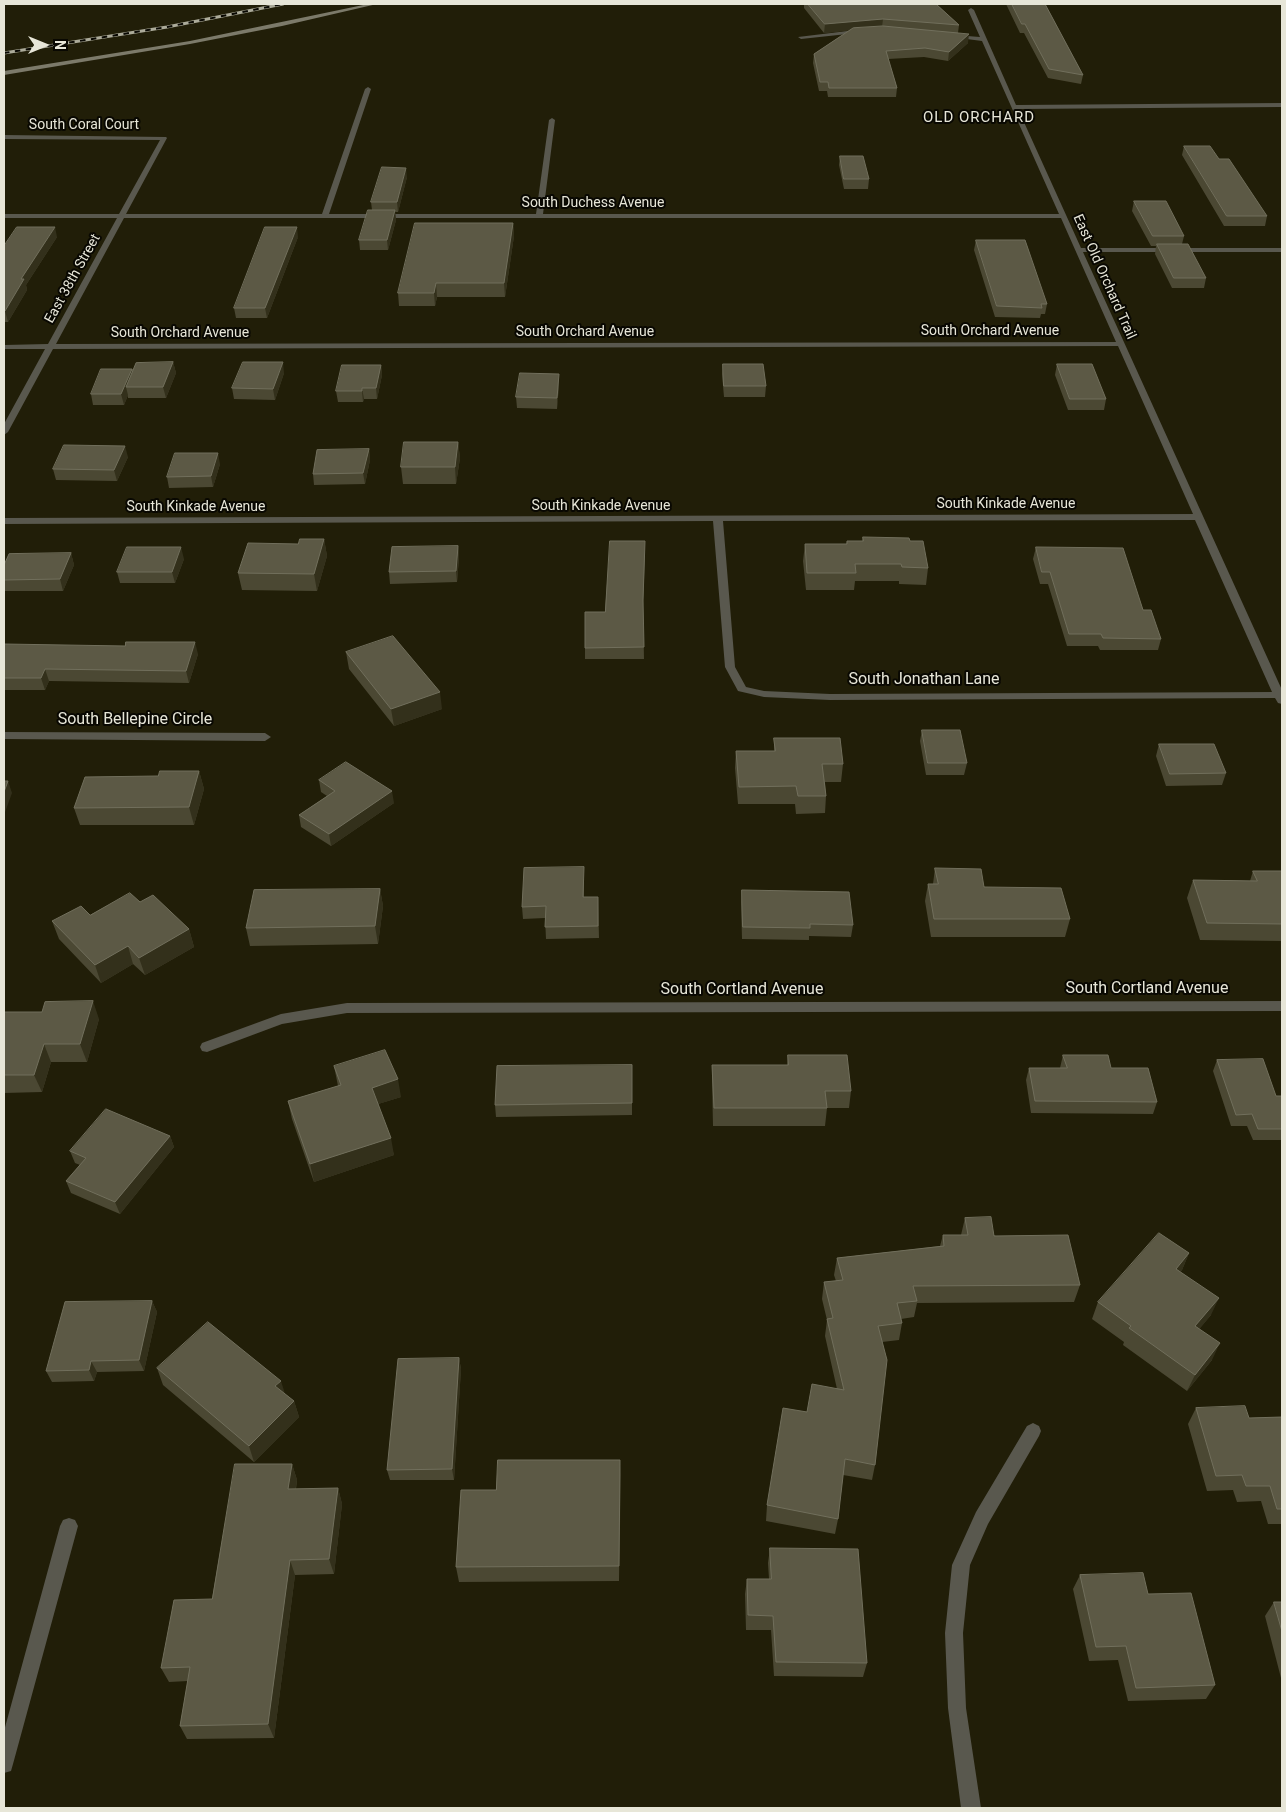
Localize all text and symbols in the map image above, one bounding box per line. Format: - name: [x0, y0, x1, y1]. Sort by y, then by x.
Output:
- north arrow: [20, 20, 70, 70]
- text: N: [52, 40, 68, 50]
- district label: OLD ORCHARD: [922, 109, 1036, 127]
- street label: South Coral Court: [29, 117, 139, 133]
- street label: South Duchess Avenue: [522, 195, 664, 211]
- street label: East Old Orchard Trail: [1069, 212, 1139, 342]
- street label: East 38th Street: [42, 232, 104, 326]
- street label: South Orchard Avenue: [921, 323, 1059, 339]
- street label: South Orchard Avenue: [516, 324, 654, 340]
- street label: South Orchard Avenue: [111, 325, 249, 341]
- street label: South Kinkade Avenue: [937, 496, 1075, 512]
- street label: South Kinkade Avenue: [532, 498, 670, 514]
- street label: South Kinkade Avenue: [127, 499, 265, 515]
- street label: South Jonathan Lane: [848, 670, 1000, 690]
- street label: South Bellepine Circle: [58, 710, 212, 730]
- street label: South Cortland Avenue: [1066, 979, 1228, 999]
- street label: South Cortland Avenue: [661, 980, 823, 1000]

